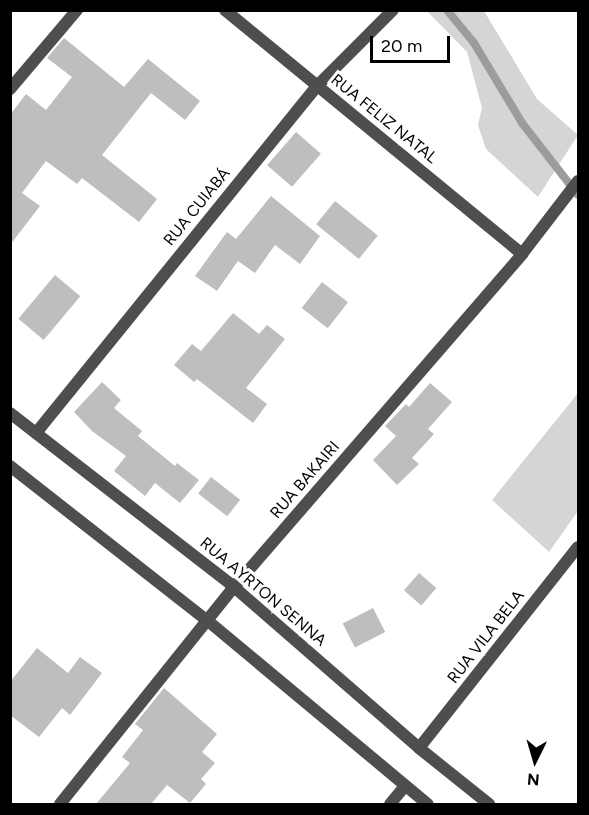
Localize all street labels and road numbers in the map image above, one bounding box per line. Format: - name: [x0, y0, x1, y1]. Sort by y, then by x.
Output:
- street label: RUA FELIZ NATAL: [327, 70, 441, 168]
- street label: RUA CUIABÁ: [160, 164, 234, 250]
- street label: RUA BAKAIRI: [266, 437, 344, 523]
- street label: RUA AYRTON SENNA: [196, 534, 330, 650]
- street label: RUA VILA BELA: [444, 587, 528, 687]

